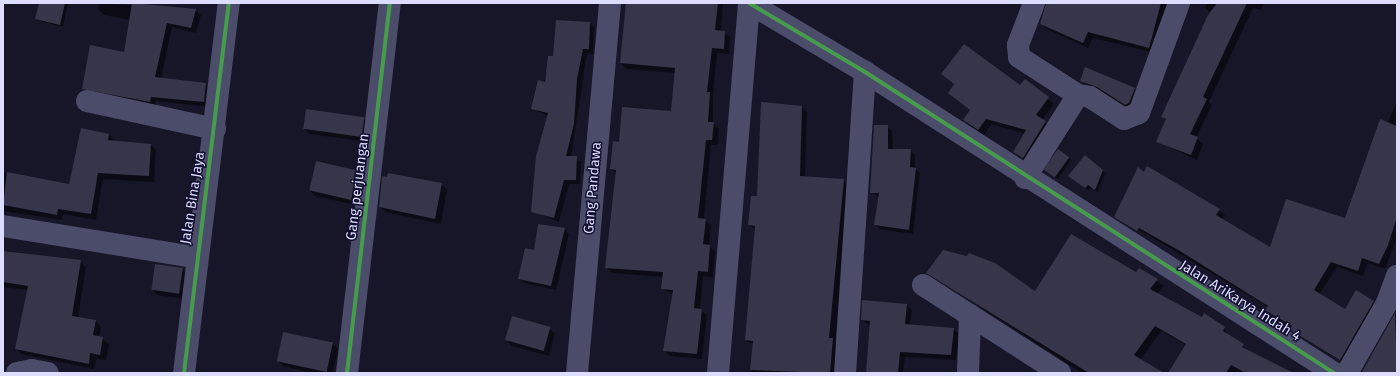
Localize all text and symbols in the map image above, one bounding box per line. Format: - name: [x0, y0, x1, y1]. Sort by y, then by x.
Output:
- street label: Gang perjuangan: [343, 133, 373, 241]
- street label: Gang Pandawa: [581, 141, 605, 235]
- street label: Jalan Bina Jaya: [177, 151, 209, 245]
- street label: Jalan AriKarya Indah 4: [1176, 257, 1304, 345]

